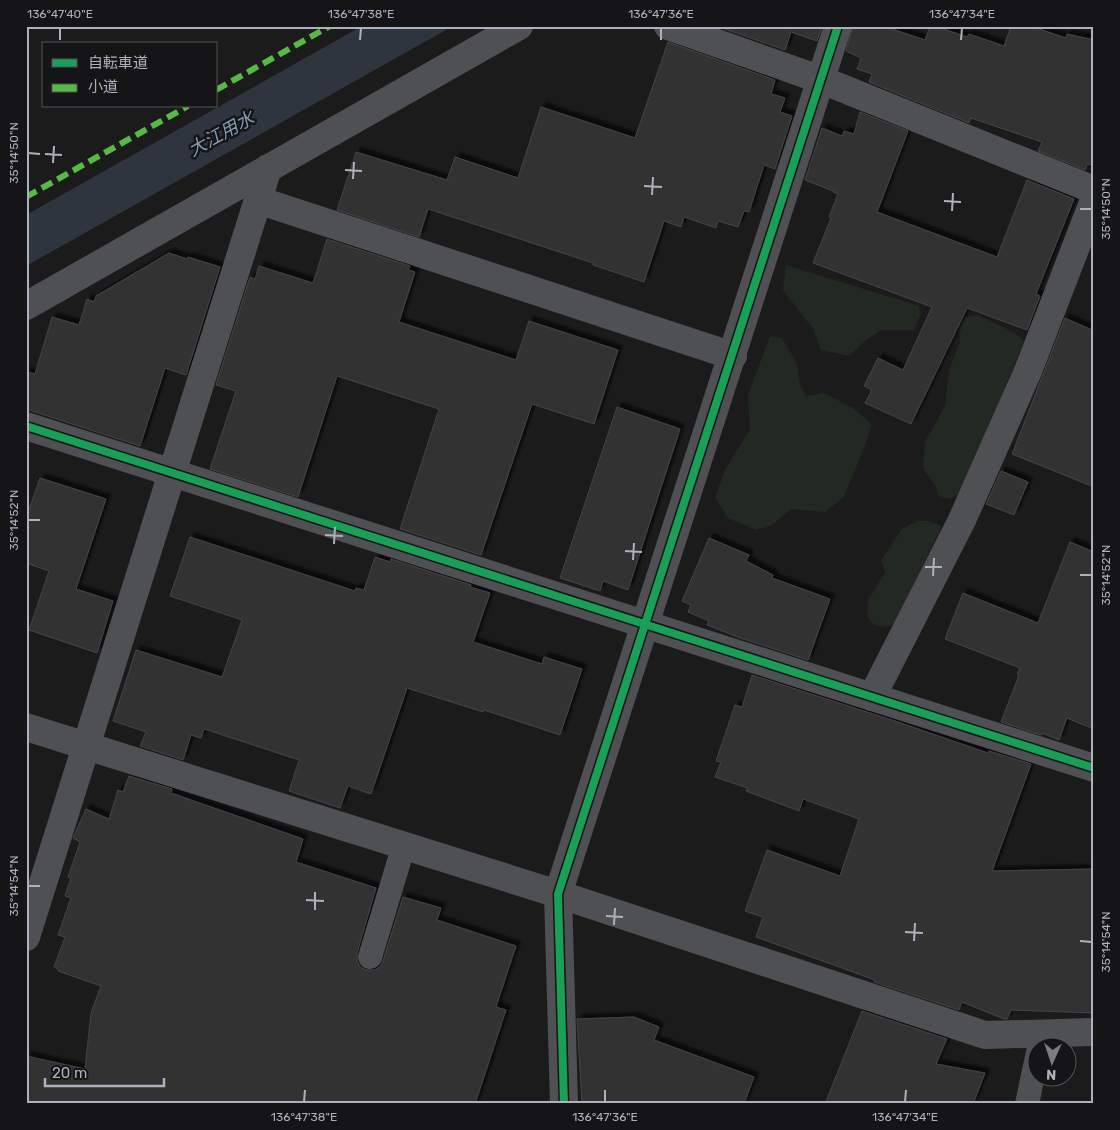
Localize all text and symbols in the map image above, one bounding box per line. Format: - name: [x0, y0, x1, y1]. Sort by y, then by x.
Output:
- text: 136°47'40"E: [27, 7, 93, 21]
- text: 136°47'38"E: [328, 7, 394, 21]
- text: 136°47'36"E: [628, 7, 694, 21]
- text: 136°47'34"E: [929, 7, 995, 21]
- legend: [42, 42, 218, 108]
- text: 自転車道: [88, 54, 148, 72]
- text: 小道: [88, 78, 118, 96]
- water label: 大江用水: [184, 106, 260, 161]
- text: 35°14'50"N: [7, 122, 21, 184]
- text: 35°14'50"N: [1099, 178, 1113, 240]
- text: 35°14'52"N: [7, 490, 21, 550]
- text: 35°14'52"N: [1099, 545, 1113, 605]
- text: 35°14'54"N: [7, 855, 21, 917]
- text: 35°14'54"N: [1099, 911, 1113, 973]
- north arrow: [1028, 1038, 1078, 1088]
- scale bar: [45, 1055, 164, 1087]
- text: 20 m: [52, 1064, 87, 1082]
- text: N: [1046, 1066, 1057, 1083]
- text: 136°47'38"E: [271, 1110, 337, 1124]
- text: 136°47'36"E: [572, 1110, 638, 1124]
- text: 136°47'34"E: [872, 1110, 938, 1124]

